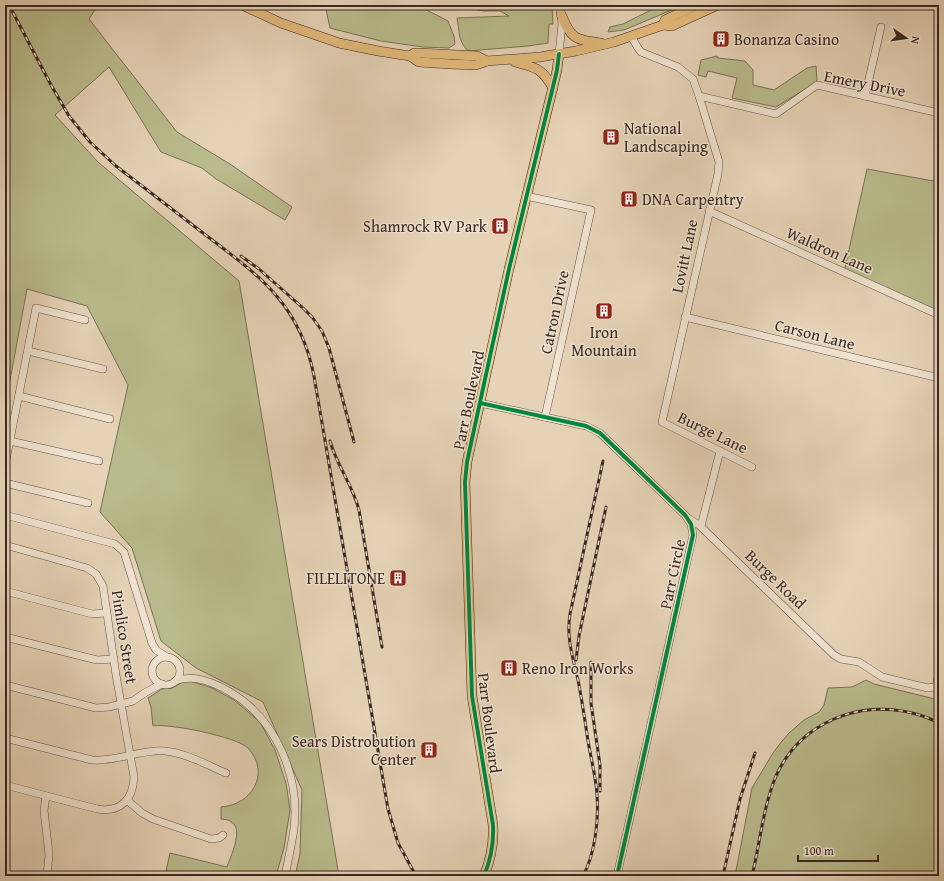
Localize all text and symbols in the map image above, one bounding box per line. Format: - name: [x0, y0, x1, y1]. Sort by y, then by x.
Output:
- north arrow: [886, 18, 926, 58]
- place label: Bonanza Casino: [734, 27, 839, 51]
- building icon: Bonanza Casino: [711, 29, 731, 49]
- text: N: [907, 35, 924, 46]
- street label: Emery Drive: [822, 63, 908, 103]
- place label: National Landscaping: [624, 116, 708, 158]
- building icon: National Landscaping: [601, 127, 621, 147]
- place label: DNA Carpentry: [642, 187, 744, 211]
- building icon: DNA Carpentry: [619, 189, 639, 209]
- place label: Shamrock RV Park: [363, 214, 488, 238]
- building icon: Shamrock RV Park: [490, 216, 510, 236]
- street label: Lovitt Lane: [664, 217, 704, 295]
- street label: Waldron Lane: [783, 220, 877, 280]
- street label: Catron Drive: [533, 268, 575, 356]
- building icon: Iron Mountain: [594, 301, 614, 321]
- street label: Carson Lane: [772, 312, 858, 356]
- place label: Iron Mountain: [571, 320, 637, 362]
- street label: Parr Boulevard: [446, 348, 490, 452]
- street label: Burge Lane: [674, 405, 752, 459]
- street label: Parr Circle: [653, 537, 691, 611]
- street label: Burge Road: [740, 544, 812, 615]
- place label: FILELITONE: [306, 566, 385, 590]
- building icon: FILELITONE: [388, 568, 408, 588]
- street label: Pimlico Street: [106, 589, 144, 686]
- place label: Reno Iron Works: [522, 656, 634, 680]
- building icon: Reno Iron Works: [499, 658, 519, 678]
- street label: Parr Boulevard: [472, 671, 508, 775]
- place label: Sears Distrobution Center: [292, 729, 416, 771]
- building icon: Sears Distrobution Center: [419, 740, 439, 760]
- scale bar: [798, 837, 878, 863]
- text: 100 m: [804, 842, 834, 859]

